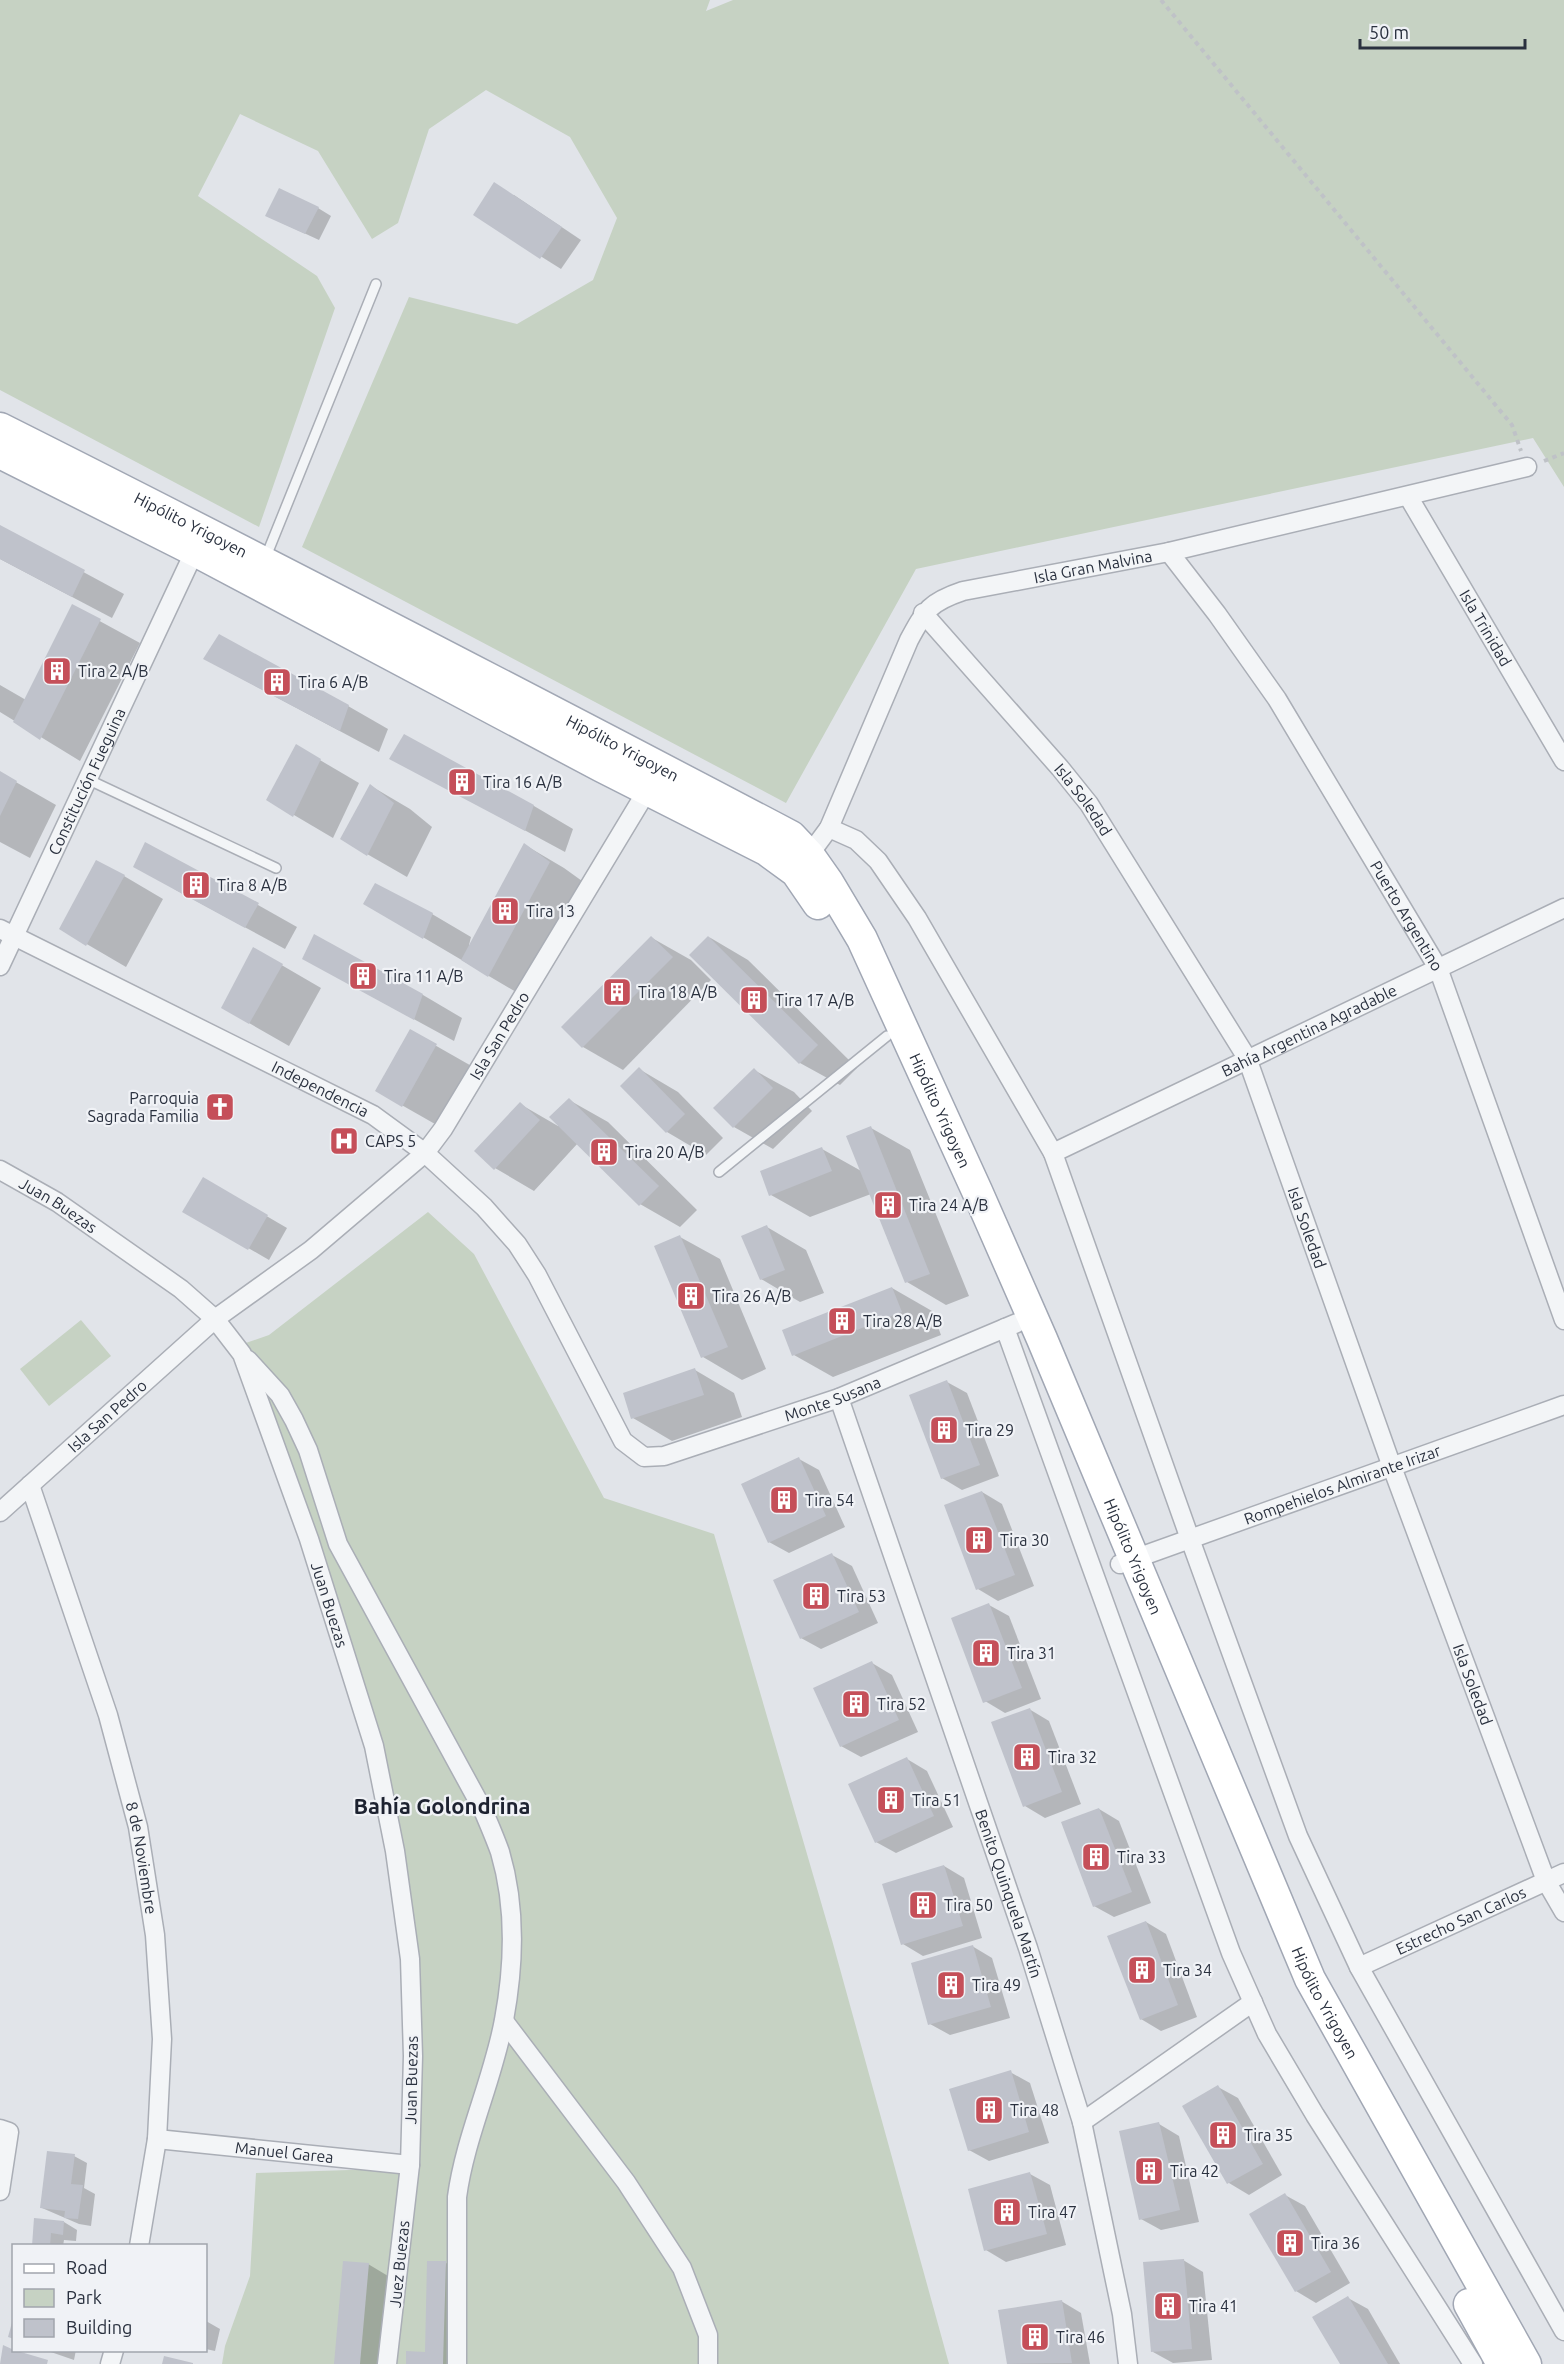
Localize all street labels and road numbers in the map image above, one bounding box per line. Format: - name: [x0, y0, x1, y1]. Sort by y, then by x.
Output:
- street label: Hipólito Yrigoyen: [132, 488, 250, 561]
- street label: Isla Gran Malvina: [1032, 546, 1154, 586]
- street label: Isla Trinidad: [1456, 586, 1515, 669]
- street label: Constitución Fueguina: [44, 705, 129, 858]
- street label: Hipólito Yrigoyen: [563, 711, 682, 785]
- street label: Isla Soledad: [1051, 760, 1115, 839]
- street label: Puerto Argentino: [1367, 857, 1447, 974]
- street label: Bahía Argentina Agradable: [1219, 981, 1400, 1080]
- street label: Isla San Pedro: [466, 988, 533, 1083]
- street label: Hipólito Yrigoyen: [906, 1050, 974, 1171]
- street label: Independencia: [269, 1057, 372, 1120]
- street label: Juan Buezas: [16, 1174, 101, 1236]
- street label: Isla Soledad: [1284, 1184, 1330, 1271]
- street label: Monte Susana: [782, 1373, 883, 1424]
- street label: Isla San Pedro: [64, 1376, 150, 1456]
- street label: Rompehielos Almirante Irizar: [1241, 1441, 1443, 1528]
- street label: Hipólito Yrigoyen: [1101, 1496, 1165, 1617]
- street label: Juan Buezas: [308, 1560, 352, 1650]
- street label: Isla Soledad: [1450, 1641, 1496, 1727]
- street label: 8 de Noviembre: [123, 1800, 161, 1916]
- street label: Benito Quinquela Martín: [972, 1807, 1046, 1980]
- street label: Estrecho San Carlos: [1393, 1883, 1529, 1958]
- street label: Hipólito Yrigoyen: [1288, 1944, 1362, 2062]
- street label: Juan Buezas: [401, 2035, 421, 2124]
- street label: Manuel Garea: [234, 2138, 335, 2166]
- street label: Juez Buezas: [385, 2220, 413, 2308]

